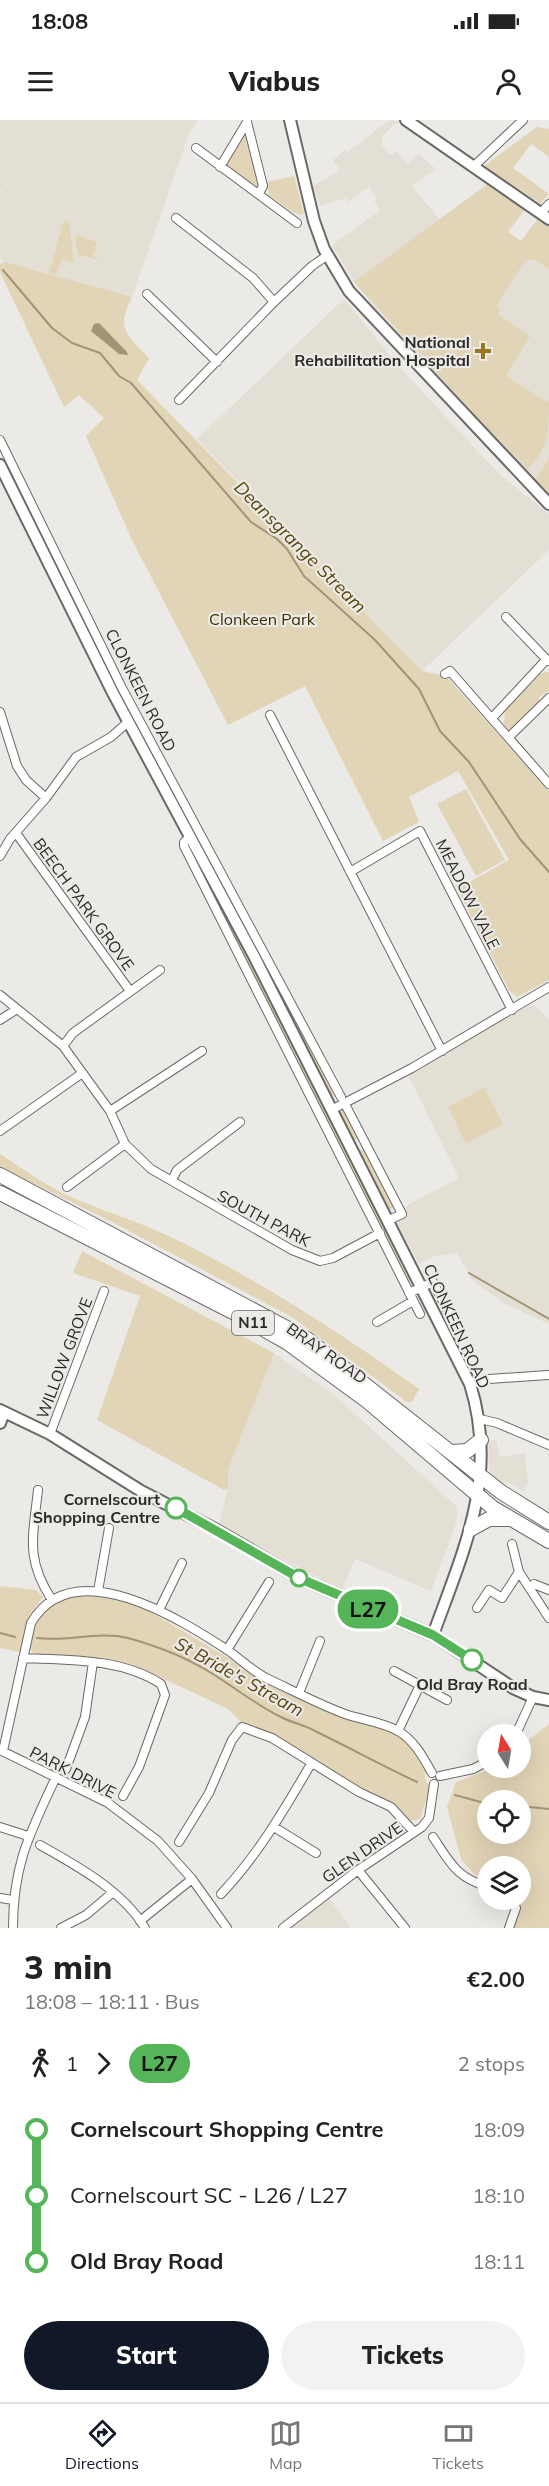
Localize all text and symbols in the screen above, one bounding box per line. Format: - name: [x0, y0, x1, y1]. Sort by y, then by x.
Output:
- text: 18:08: [30, 7, 88, 35]
- text: Viabus: [229, 64, 320, 98]
- icon: menu: [24, 65, 57, 98]
- icon: person: [492, 65, 525, 98]
- place label: National Rehabilitation Hospital: [294, 332, 470, 370]
- marker: National Rehabilitation Hospital: [474, 342, 492, 360]
- water label: Deansgrange Stream: [229, 476, 371, 618]
- park label: Clonkeen Park: [209, 609, 316, 629]
- street label: CLONKEEN ROAD: [101, 625, 181, 755]
- street label: BEECH PARK GROVE: [29, 834, 139, 974]
- street label: MEADOW VALE: [432, 836, 504, 952]
- street label: SOUTH PARK: [214, 1185, 315, 1251]
- street label: CLONKEEN ROAD: [419, 1260, 495, 1392]
- street label: WILLOW GROVE: [32, 1295, 96, 1421]
- road number: N11: [232, 1311, 274, 1335]
- street label: BRAY ROAD: [283, 1318, 371, 1388]
- place label: Cornelscourt Shopping Centre: [33, 1489, 160, 1527]
- marker: Cornelscourt Shopping Centre: [165, 1497, 187, 1519]
- unlabelled marker: [290, 1569, 308, 1587]
- line badge: L27: [334, 1590, 403, 1628]
- text: L27: [350, 1596, 386, 1622]
- water label: St Bride's Stream: [171, 1632, 308, 1721]
- marker: Old Bray Road: [461, 1649, 483, 1671]
- place label: Old Bray Road: [416, 1674, 528, 1694]
- north arrow: [477, 1724, 531, 1778]
- map controls: [477, 1724, 531, 1910]
- street label: PARK DRIVE: [27, 1742, 119, 1802]
- button: locate: [477, 1790, 531, 1844]
- street label: GLEN DRIVE: [318, 1817, 406, 1887]
- button: layers: [477, 1856, 531, 1910]
- text: 3 min: [24, 1946, 112, 1987]
- text: €2.00: [467, 1965, 525, 1993]
- text: 18:08 – 18:11 · Bus: [24, 1989, 200, 2014]
- icon: walk: [24, 2047, 57, 2080]
- icon: forward: [87, 2047, 120, 2080]
- text: L27: [141, 2050, 178, 2076]
- text: 1: [66, 2051, 78, 2076]
- text: 2 stops: [458, 2051, 525, 2076]
- text: Cornelscourt Shopping Centre: [70, 2115, 384, 2143]
- text: 18:09: [472, 2117, 525, 2142]
- text: Cornelscourt SC - L26 / L27: [70, 2181, 348, 2209]
- text: 18:10: [472, 2183, 525, 2208]
- text: Old Bray Road: [70, 2247, 223, 2275]
- text: 18:11: [472, 2249, 525, 2274]
- button: Start: [24, 2321, 269, 2390]
- button: Tickets: [281, 2321, 525, 2390]
- tab: Directions: [65, 2417, 139, 2473]
- tab: Map: [269, 2417, 302, 2473]
- tab: Tickets: [432, 2417, 484, 2473]

